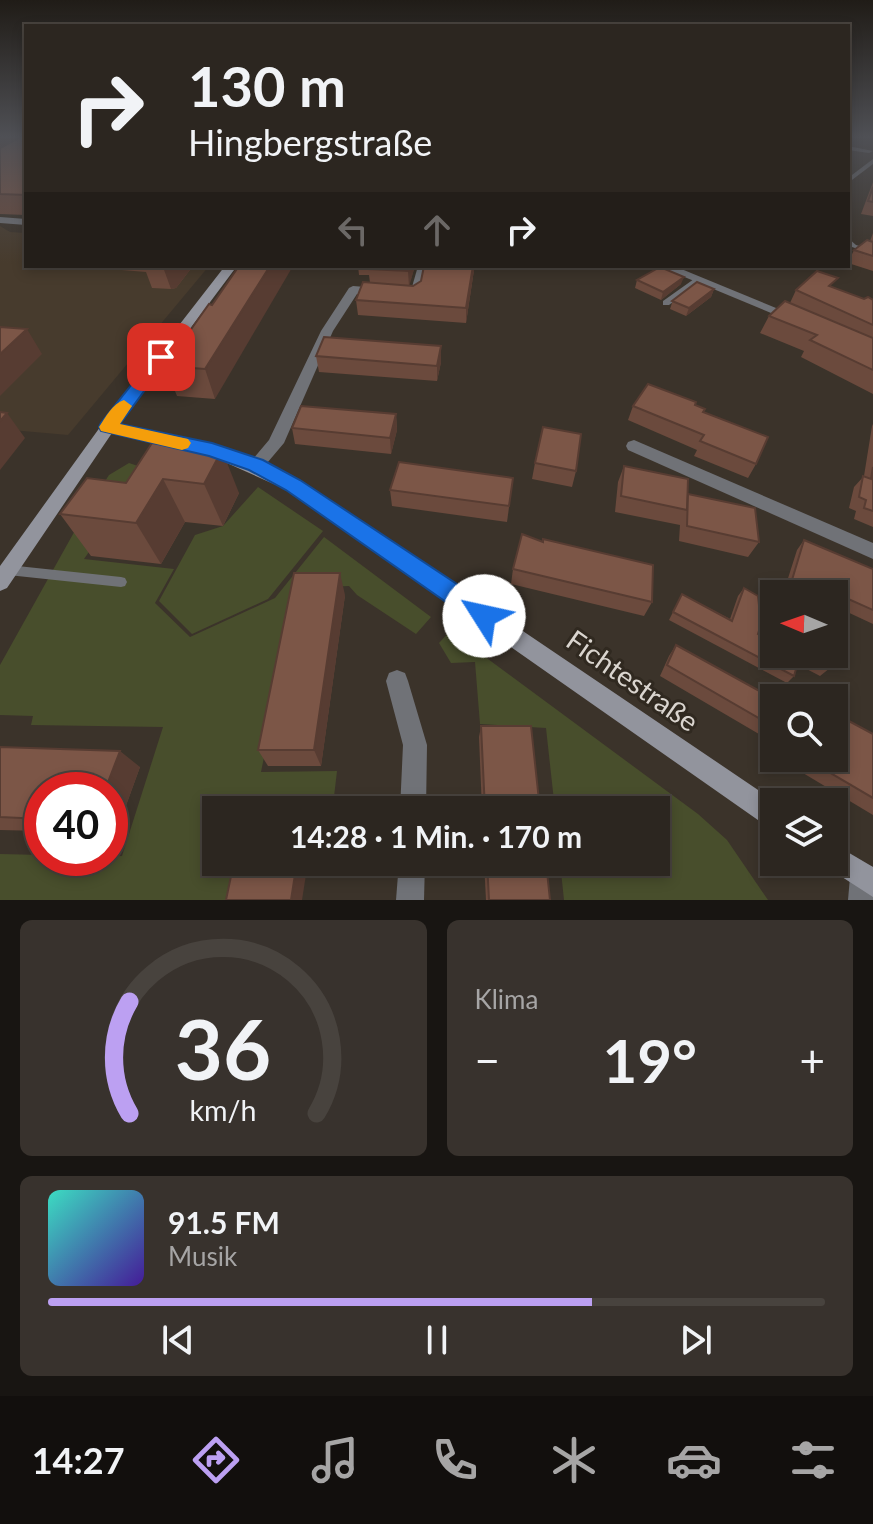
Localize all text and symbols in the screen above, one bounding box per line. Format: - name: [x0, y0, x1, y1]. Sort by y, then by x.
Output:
- text: 130 m: [188, 52, 346, 119]
- icon: right: [56, 56, 160, 160]
- text: Hingbergstraße: [188, 120, 432, 164]
- icon: left: [331, 208, 375, 252]
- icon: ahead: [415, 208, 459, 252]
- icon: right: [499, 208, 543, 252]
- pin: [127, 323, 195, 391]
- icon: arrive: [139, 335, 183, 379]
- position arrow: [442, 574, 526, 658]
- north arrow: [760, 580, 848, 668]
- map controls: [760, 580, 848, 876]
- street label: Fichtestraße: [561, 622, 705, 738]
- button: search: [760, 684, 848, 772]
- speed limit sign: 40: [24, 772, 128, 876]
- button: layers: [760, 788, 848, 876]
- text: 14:28 · 1 Min. · 170 m: [290, 818, 582, 854]
- text: Klima: [475, 983, 538, 1015]
- text: 36: [175, 998, 272, 1098]
- text: 19°: [602, 1024, 697, 1096]
- text: −: [475, 1034, 500, 1086]
- text: +: [799, 1034, 825, 1086]
- text: km/h: [190, 1093, 257, 1127]
- text: 91.5 FM: [168, 1204, 280, 1240]
- text: Musik: [168, 1240, 237, 1272]
- icon: previous: [156, 1318, 200, 1362]
- icon: pause: [415, 1318, 459, 1362]
- icon: next: [674, 1318, 718, 1362]
- icon: directions: [188, 1432, 244, 1488]
- icon: music: [307, 1432, 363, 1488]
- icon: phone: [427, 1432, 483, 1488]
- icon: climate: [546, 1432, 602, 1488]
- icon: car: [666, 1432, 722, 1488]
- icon: filters: [785, 1432, 841, 1488]
- text: 14:27: [32, 1438, 125, 1482]

